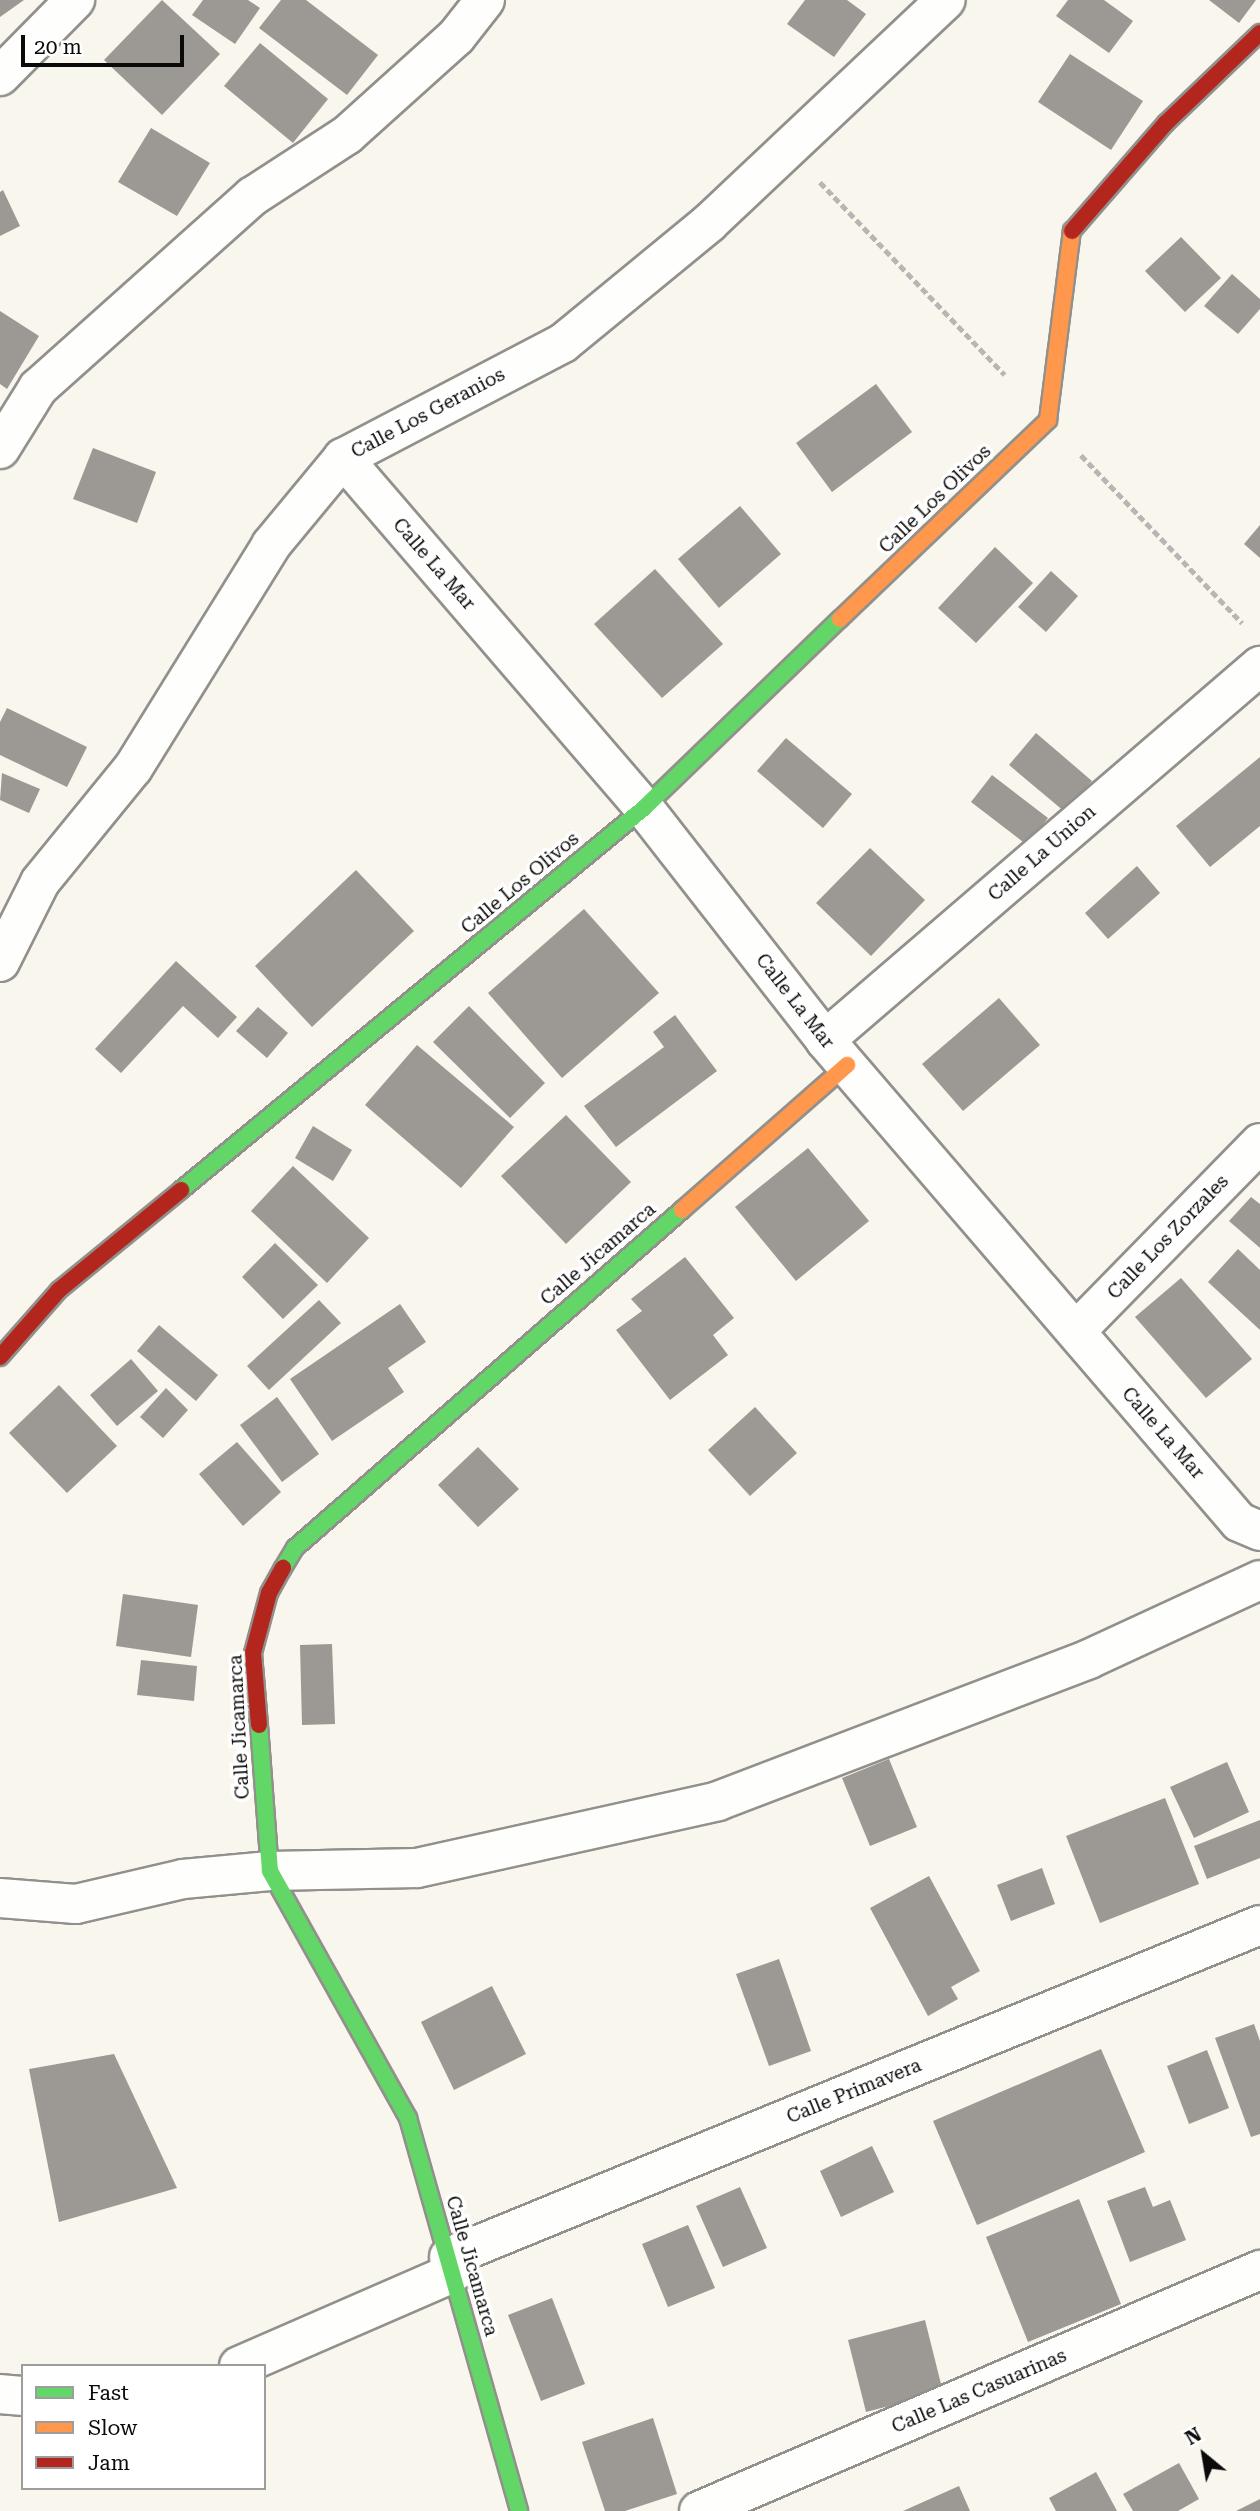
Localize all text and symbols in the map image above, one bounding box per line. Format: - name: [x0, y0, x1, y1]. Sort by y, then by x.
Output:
- scale bar: [24, 21, 187, 65]
- text: 20 m: [34, 35, 82, 59]
- street label: Calle Los Geranios: [347, 363, 509, 463]
- street label: Calle Los Olivos: [874, 440, 996, 558]
- street label: Calle La Mar: [388, 514, 480, 614]
- street label: Calle La Union: [984, 800, 1100, 906]
- street label: Calle Los Olivos: [457, 827, 583, 939]
- street label: Calle La Mar: [751, 949, 839, 1053]
- street label: Calle Los Zorzales: [1103, 1170, 1233, 1304]
- street label: Calle Jicamarca: [536, 1198, 660, 1310]
- street label: Calle La Mar: [1117, 1383, 1209, 1483]
- street label: Calle Jicamarca: [224, 1654, 254, 1800]
- street label: Calle Primavera: [783, 2054, 925, 2128]
- street label: Calle Jicamarca: [441, 2193, 503, 2339]
- street label: Calle Las Casuarinas: [888, 2344, 1070, 2438]
- legend: [21, 2364, 266, 2490]
- text: Fast: [88, 2381, 129, 2405]
- text: Slow: [88, 2416, 137, 2440]
- north arrow: [1169, 2420, 1239, 2490]
- text: N: [1181, 2423, 1205, 2450]
- text: Jam: [88, 2451, 130, 2475]

